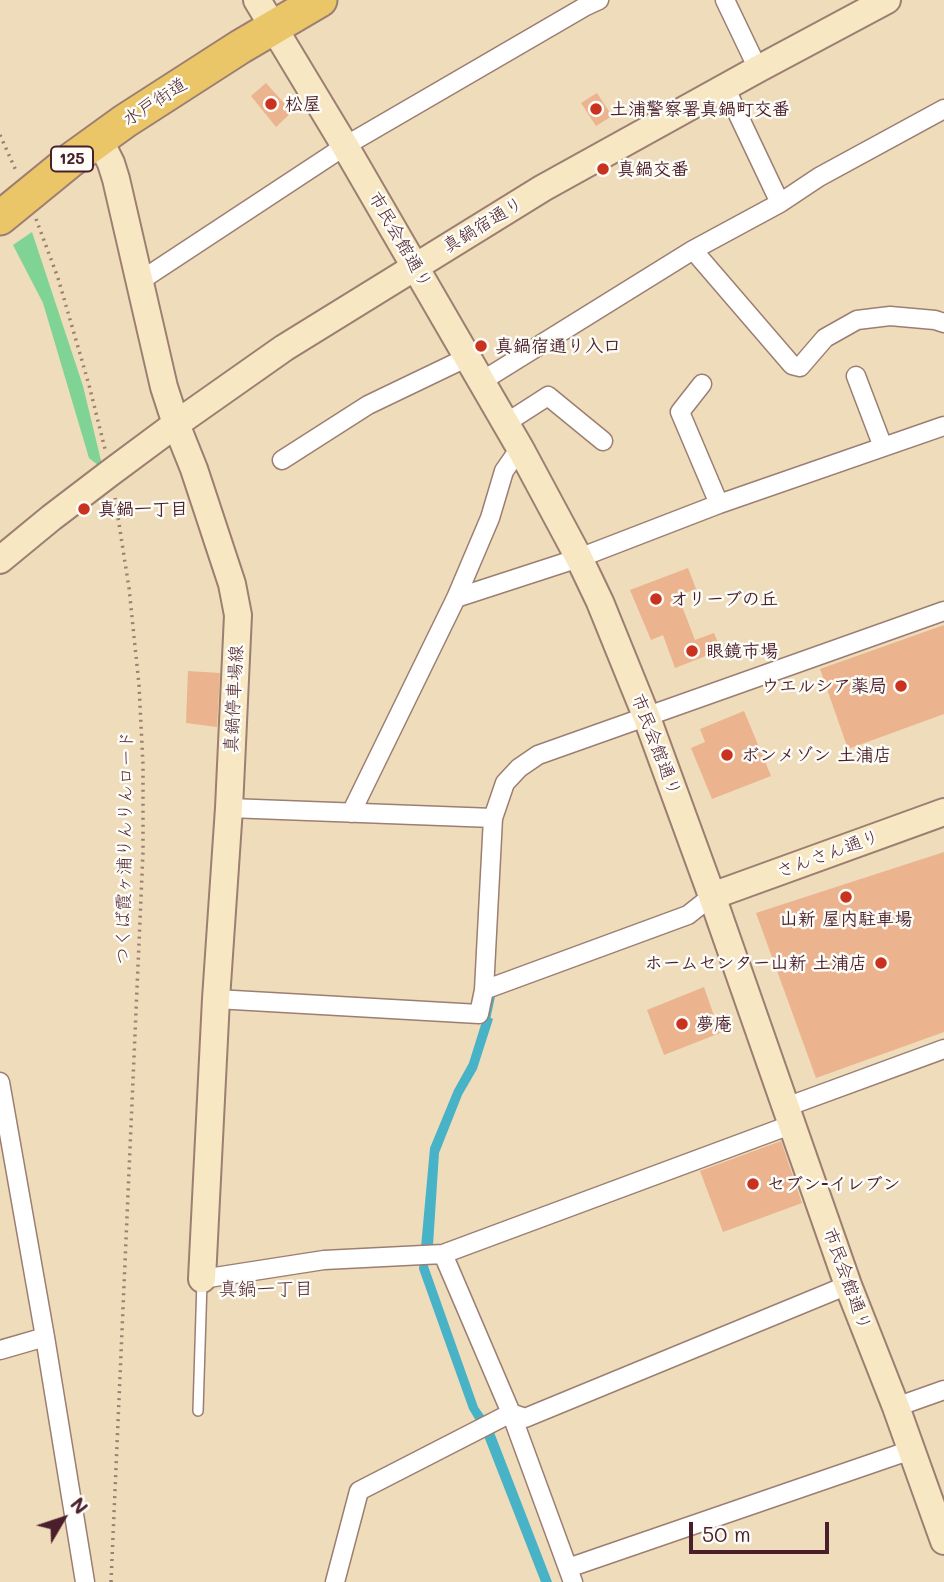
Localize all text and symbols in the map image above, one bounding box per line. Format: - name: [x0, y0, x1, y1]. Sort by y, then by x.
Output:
- street label: 水戸街道: [119, 73, 191, 131]
- place label: 松屋: [285, 93, 321, 115]
- marker: 松屋: [263, 96, 279, 112]
- place label: 土浦警察署真鍋町交番: [610, 98, 790, 120]
- marker: 土浦警察署真鍋町交番: [588, 101, 604, 117]
- road number: 125: [51, 146, 93, 172]
- place label: 真鍋交番: [617, 158, 689, 180]
- marker: 真鍋交番: [595, 161, 611, 177]
- street label: 市民会館通り: [364, 188, 436, 292]
- street label: 真鍋宿通り: [439, 193, 527, 257]
- place label: 真鍋宿通り入口: [495, 335, 621, 357]
- marker: 真鍋宿通り入口: [473, 338, 489, 354]
- place label: 真鍋一丁目: [98, 498, 188, 520]
- marker: 真鍋一丁目: [76, 501, 92, 517]
- place label: オリーブの丘: [670, 588, 778, 610]
- marker: オリーブの丘: [648, 591, 664, 607]
- place label: 眼鏡市場: [706, 640, 778, 662]
- marker: 眼鏡市場: [684, 643, 700, 659]
- street label: 真鍋停車場線: [220, 645, 248, 753]
- place label: ウエルシア薬局: [761, 675, 887, 697]
- marker: ウエルシア薬局: [893, 678, 909, 694]
- street label: 市民会館通り: [627, 691, 685, 799]
- street label: つくば霞ヶ浦りんりんロード: [112, 731, 138, 965]
- place label: ボンメゾン 土浦店: [741, 744, 891, 766]
- marker: ボンメゾン 土浦店: [719, 747, 735, 763]
- street label: さんさん通り: [774, 825, 882, 883]
- marker: 山新 屋内駐車場: [838, 889, 854, 905]
- place label: 山新 屋内駐車場: [780, 908, 912, 930]
- place label: ホームセンター山新 土浦店: [645, 952, 867, 974]
- marker: ホームセンター山新 土浦店: [873, 955, 889, 971]
- place label: 夢庵: [696, 1013, 732, 1035]
- marker: 夢庵: [674, 1016, 690, 1032]
- place label: セブン-イレブン: [767, 1173, 901, 1195]
- marker: セブン-イレブン: [745, 1176, 761, 1192]
- street label: 市民会館通り: [818, 1225, 876, 1333]
- district label: 真鍋一丁目: [219, 1278, 313, 1300]
- north arrow: [28, 1484, 98, 1554]
- text: N: [65, 1492, 94, 1519]
- scale bar: [692, 1508, 832, 1552]
- text: 50 m: [702, 1520, 751, 1547]

